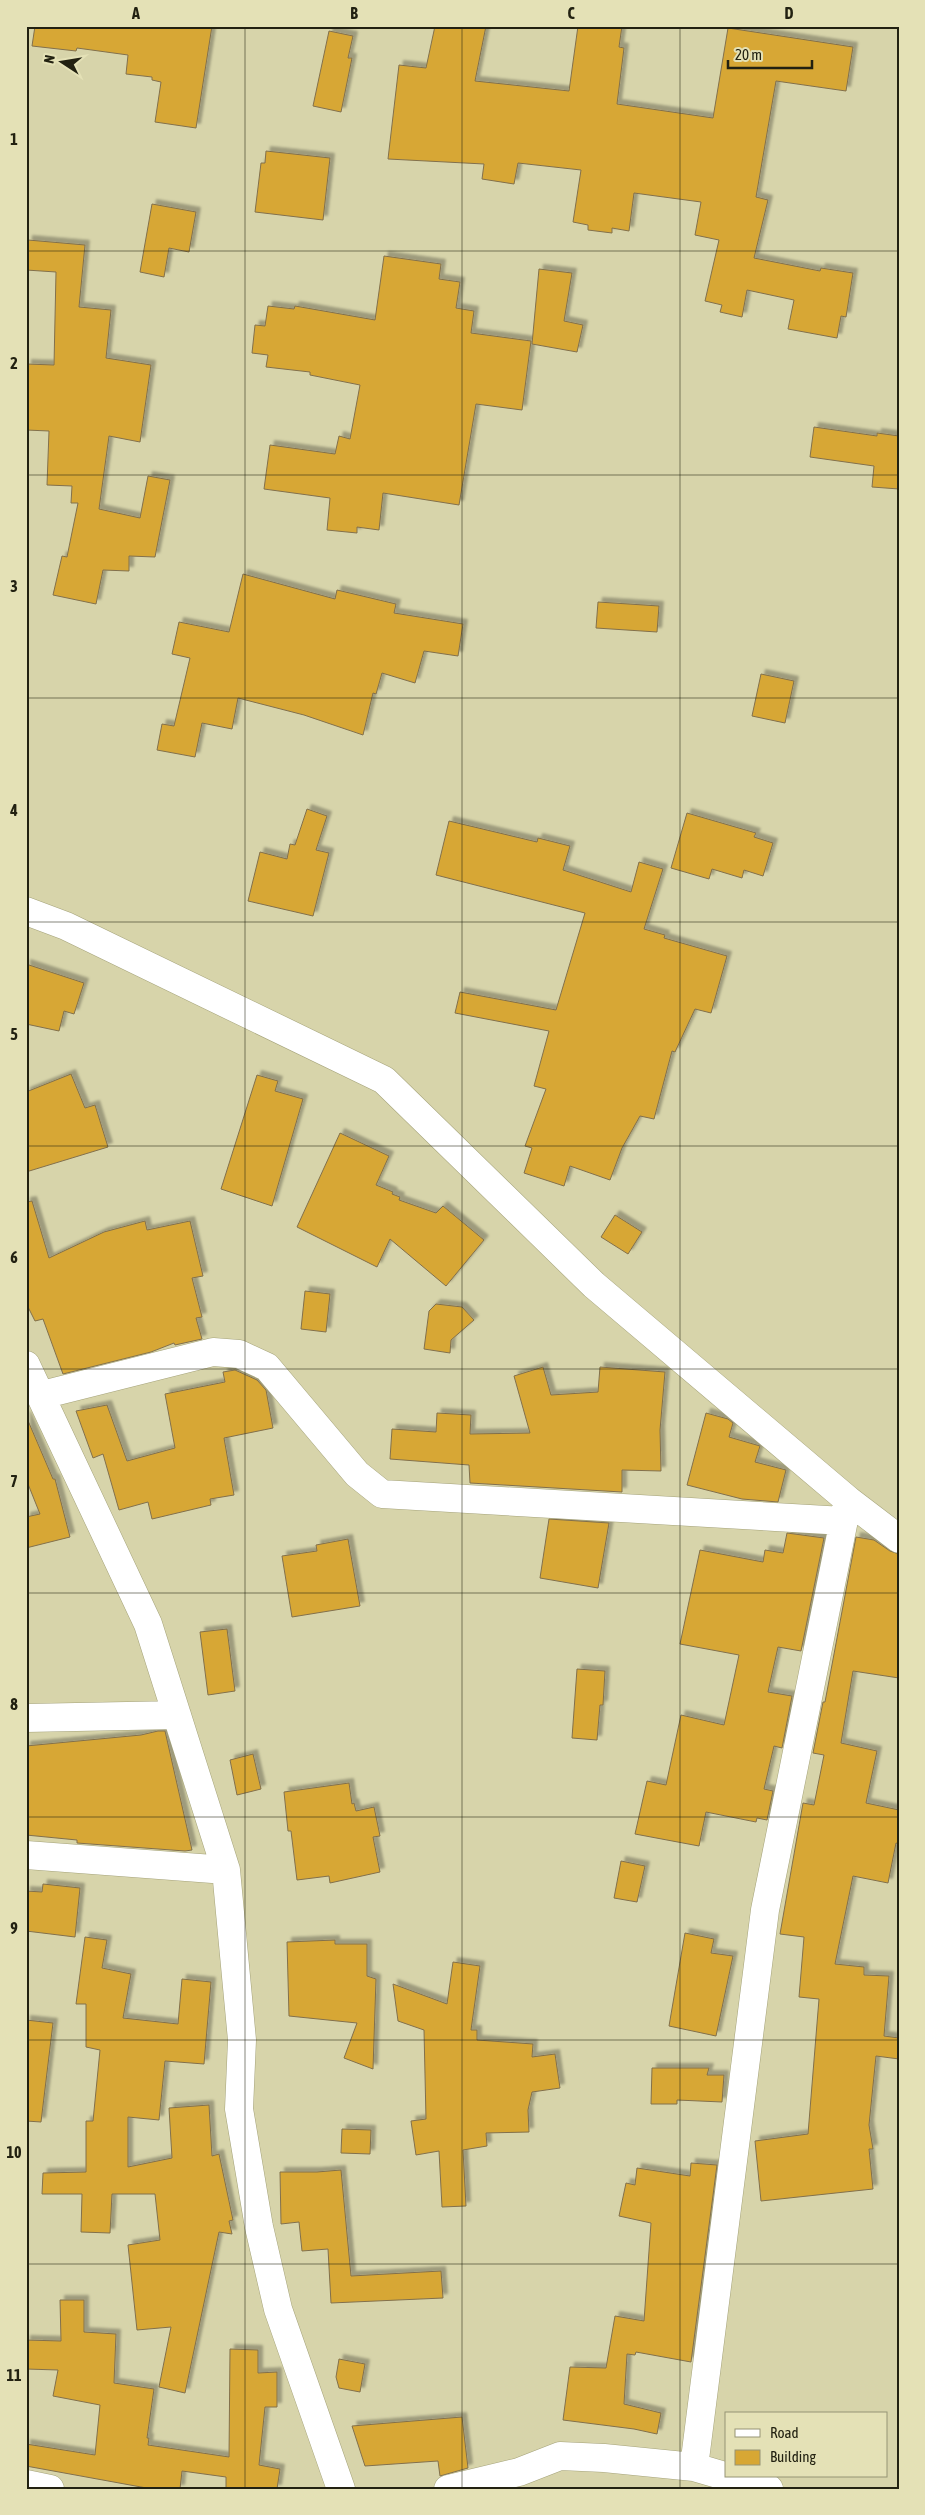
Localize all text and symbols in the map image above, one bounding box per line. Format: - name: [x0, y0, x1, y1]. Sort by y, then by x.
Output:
- text: A: [131, 4, 140, 22]
- text: B: [350, 4, 358, 22]
- text: C: [567, 4, 575, 22]
- text: D: [785, 4, 794, 22]
- north arrow: [38, 38, 88, 88]
- scale bar: [728, 38, 811, 70]
- text: 20 m: [735, 46, 762, 63]
- text: N: [41, 54, 58, 65]
- text: 1: [10, 130, 18, 148]
- text: 2: [10, 354, 18, 372]
- text: 3: [10, 577, 18, 595]
- text: 4: [9, 801, 18, 819]
- text: 5: [10, 1025, 18, 1043]
- text: 6: [10, 1248, 18, 1266]
- text: 7: [10, 1472, 18, 1490]
- text: 8: [10, 1695, 18, 1713]
- text: 9: [10, 1919, 18, 1937]
- text: 10: [6, 2143, 22, 2161]
- text: 11: [6, 2366, 22, 2384]
- legend: [725, 2412, 888, 2478]
- text: Road: [770, 2424, 799, 2441]
- text: Building: [770, 2448, 816, 2465]

